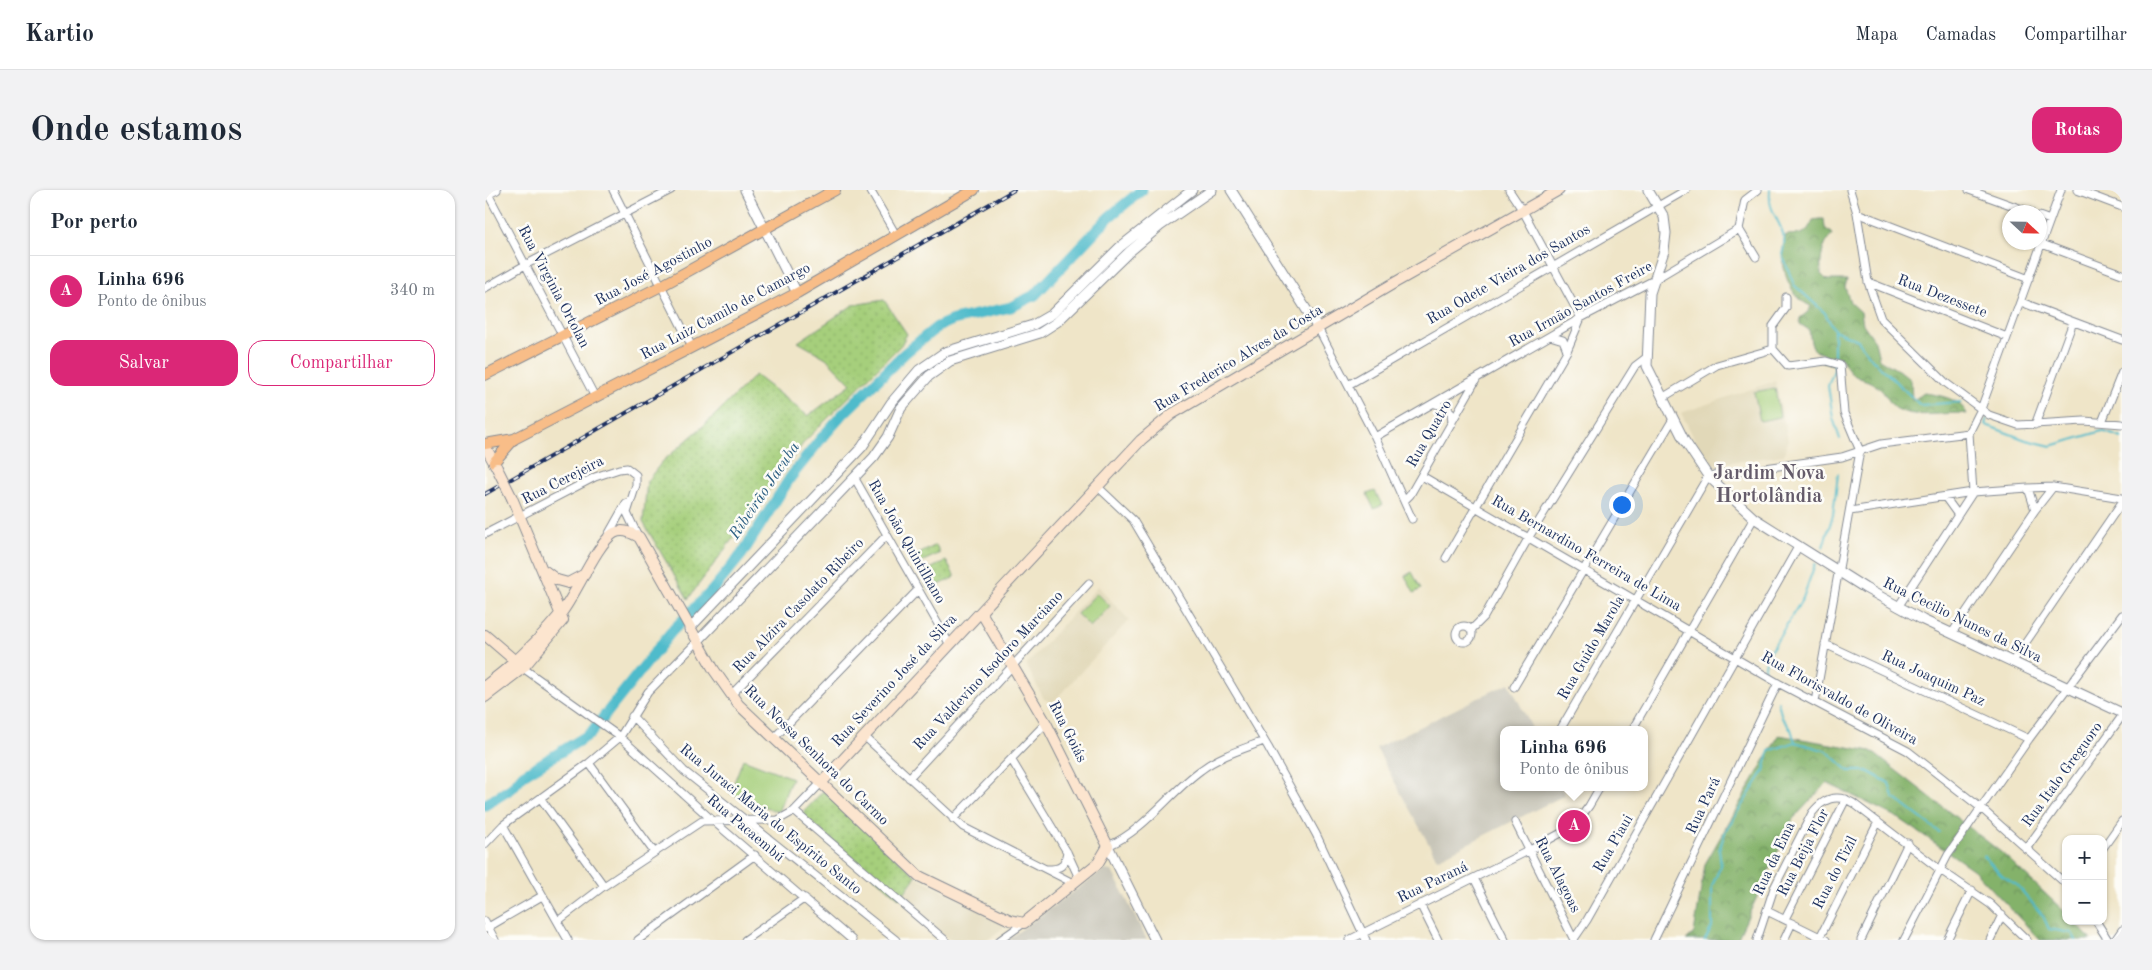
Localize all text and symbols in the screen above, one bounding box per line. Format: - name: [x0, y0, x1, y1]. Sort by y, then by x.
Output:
- text: Kartio: [25, 23, 94, 47]
- text: Mapa: [1856, 26, 1898, 44]
- text: Camadas: [1926, 26, 1996, 44]
- text: Compartilhar: [2024, 26, 2127, 44]
- button: Rotas: [2032, 107, 2122, 153]
- text: Onde estamos: [30, 113, 242, 148]
- north arrow: [2002, 205, 2047, 250]
- text: Por perto: [50, 212, 138, 233]
- street label: Rua Odete Vieira dos Santos: [1425, 222, 1593, 328]
- street label: Rua Virginia Ortolan: [514, 223, 592, 351]
- street label: Rua José Agostinho: [593, 235, 715, 309]
- street label: Rua Irmão Santos Freire: [1507, 259, 1656, 351]
- street label: Rua Luiz Camilo de Camargo: [639, 261, 813, 363]
- text: Linha 696: [97, 271, 185, 290]
- street label: Rua Dezessete: [1895, 273, 1989, 321]
- text: A: [60, 283, 72, 299]
- text: 340 m: [390, 283, 435, 299]
- text: Ponto de ônibus: [97, 294, 206, 310]
- street label: Rua Frederico Alves da Costa: [1152, 303, 1326, 415]
- button: Salvar: [50, 340, 238, 386]
- button: Compartilhar: [248, 340, 435, 386]
- street label: Rua Quatro: [1405, 398, 1455, 470]
- water label: Ribeirão Jacuba: [726, 439, 804, 543]
- street label: Rua Cerejeira: [520, 454, 607, 508]
- district label: Jardim Nova Hortolândia: [1713, 464, 1825, 507]
- street label: Rua João Quintilhano: [864, 478, 948, 606]
- your location: [1609, 492, 1635, 518]
- street label: Rua Bernardino Ferreira de Lima: [1489, 493, 1684, 615]
- street label: Rua Alzira Casolato Ribeiro: [731, 536, 867, 676]
- street label: Rua Cecilio Nunes da Silva: [1880, 576, 2044, 666]
- street label: Rua Valdevino Isodoro Marciano: [911, 589, 1067, 753]
- street label: Rua Guido Marola: [1556, 593, 1628, 703]
- street label: Rua Severino José da Silva: [830, 611, 961, 750]
- street label: Rua Joaquim Paz: [1879, 648, 1987, 710]
- street label: Rua Florisvaldo de Oliveira: [1758, 650, 1920, 749]
- street label: Rua Nossa Senhora do Carmo: [741, 683, 891, 829]
- street label: Rua Goiás: [1045, 699, 1089, 765]
- street label: Rua Italo Greguoro: [2020, 720, 2106, 830]
- popup: [1500, 726, 1648, 791]
- text: Linha 696: [1519, 739, 1607, 758]
- street label: Rua Juraci Maria do Espírito Santo: [676, 742, 864, 898]
- text: Ponto de ônibus: [1519, 762, 1629, 778]
- street label: Rua Pará: [1684, 775, 1724, 837]
- street label: Rua Pacaembú: [703, 792, 787, 866]
- pin: A: [1558, 807, 1590, 845]
- street label: Rua Beija Flor: [1776, 807, 1832, 899]
- street label: Rua Piaui: [1591, 812, 1637, 876]
- street label: Rua da Ema: [1751, 819, 1799, 898]
- street label: Rua do Tizil: [1811, 834, 1861, 912]
- street label: Rua Alagoas: [1532, 835, 1582, 915]
- map controls: [2062, 835, 2107, 925]
- button: +: [2062, 835, 2107, 880]
- street label: Rua Paraná: [1395, 859, 1471, 906]
- button: −: [2062, 880, 2107, 925]

